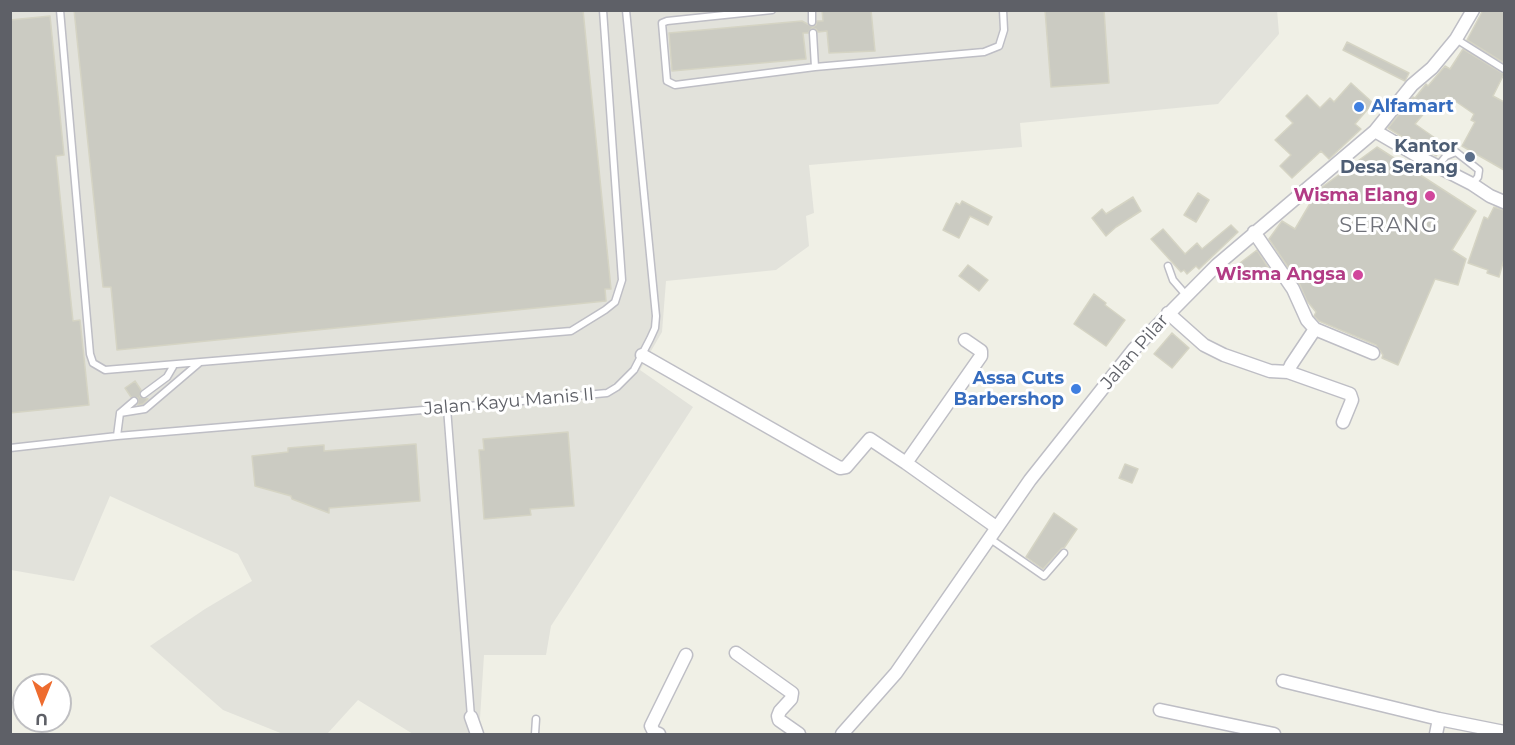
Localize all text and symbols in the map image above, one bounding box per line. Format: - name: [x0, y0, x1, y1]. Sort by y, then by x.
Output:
- place label: Alfamart: [1371, 96, 1454, 118]
- marker: Alfamart: [1352, 100, 1366, 114]
- place label: Kantor Desa Serang: [1340, 136, 1458, 178]
- marker: Kantor Desa Serang: [1463, 150, 1477, 164]
- place label: Wisma Elang: [1293, 185, 1418, 207]
- marker: Wisma Elang: [1423, 189, 1437, 203]
- district label: SERANG: [1339, 213, 1439, 239]
- place label: Wisma Angsa: [1216, 264, 1346, 286]
- marker: Wisma Angsa: [1351, 268, 1365, 282]
- street label: Jalan Pilar: [1097, 310, 1173, 394]
- place label: Assa Cuts Barbershop: [954, 368, 1064, 410]
- marker: Assa Cuts Barbershop: [1069, 382, 1083, 396]
- street label: Jalan Kayu Manis II: [423, 384, 595, 420]
- north arrow: [12, 673, 72, 733]
- text: U: [35, 710, 48, 729]

